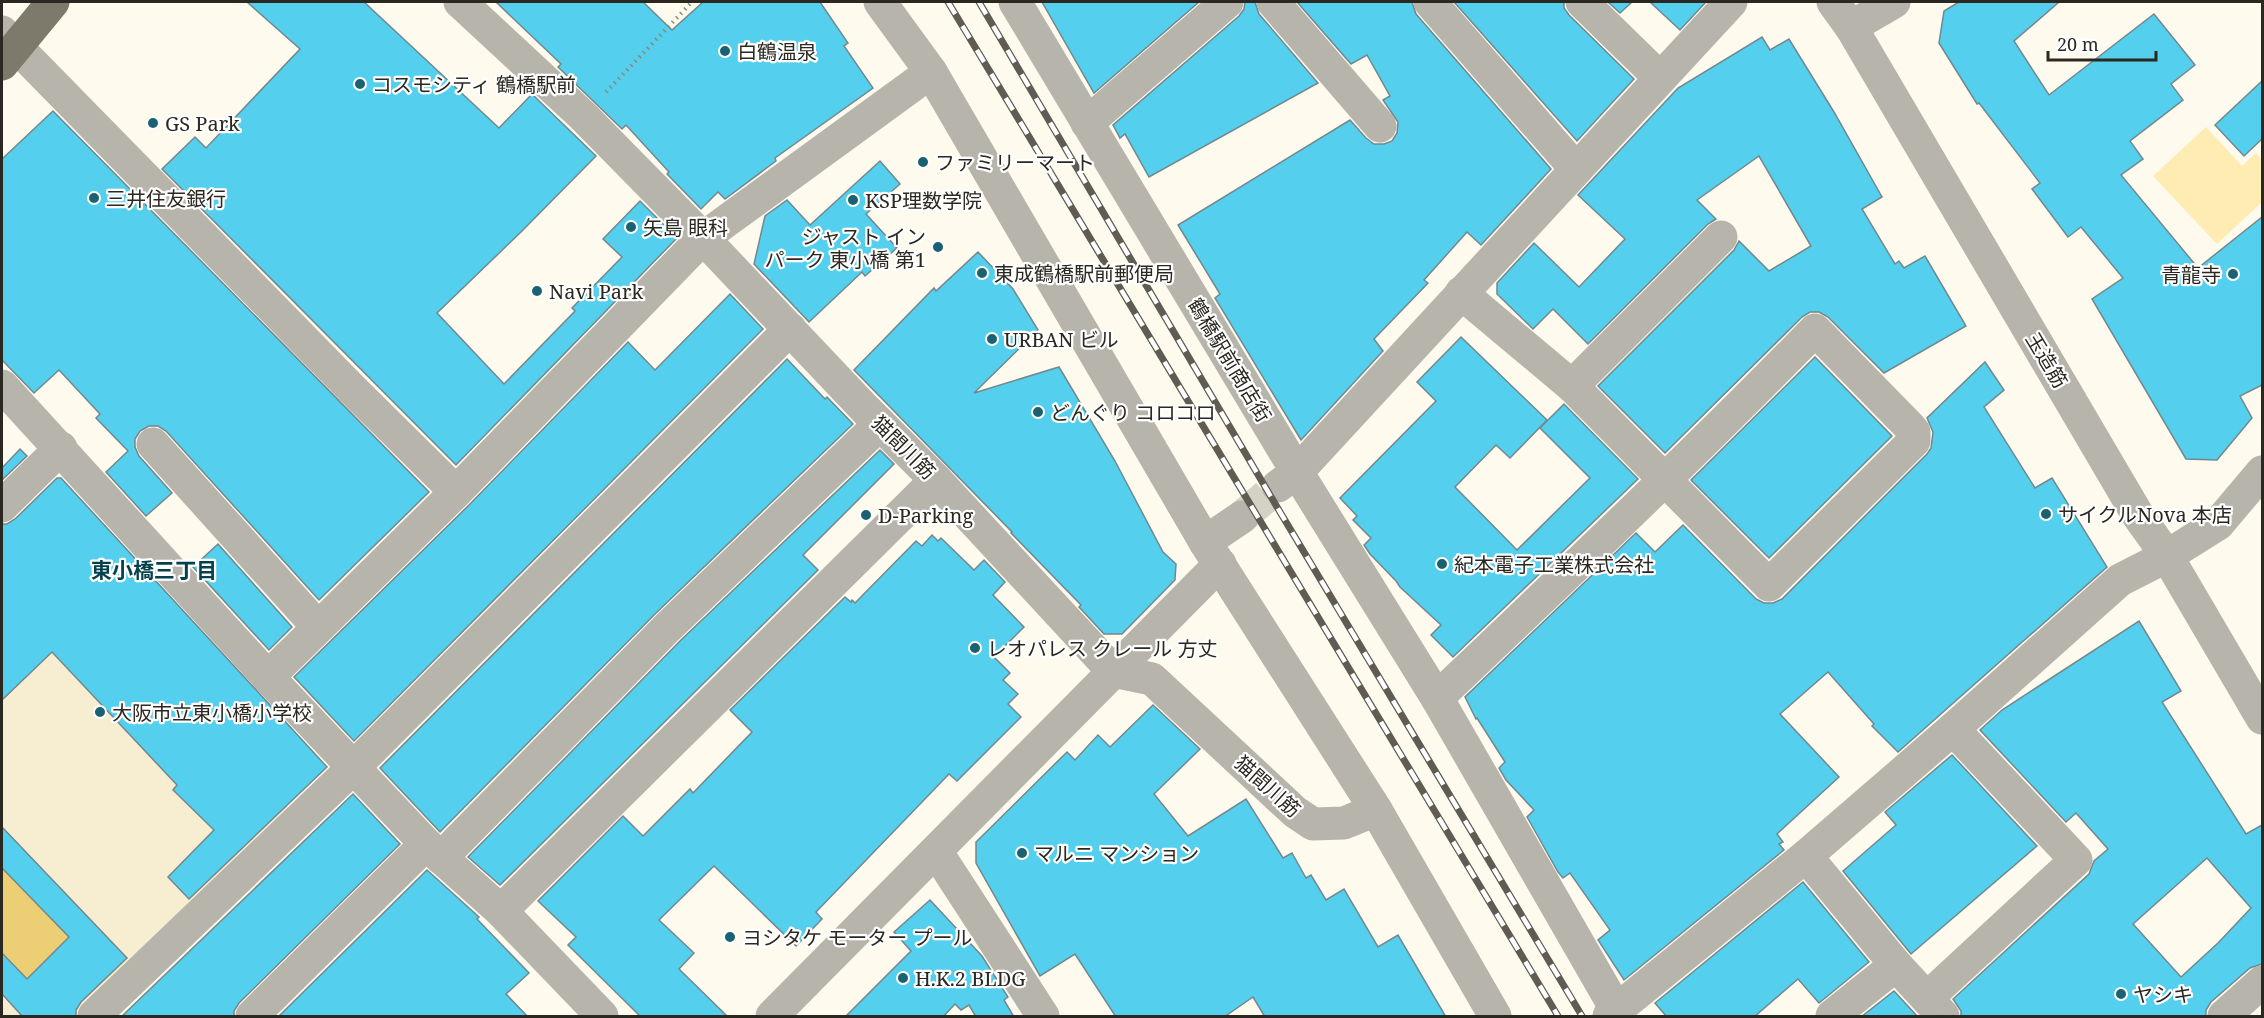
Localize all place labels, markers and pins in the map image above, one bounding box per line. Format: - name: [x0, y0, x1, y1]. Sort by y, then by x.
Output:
- place label: 白鶴温泉: [737, 38, 817, 65]
- marker: 白鶴温泉: [718, 44, 732, 58]
- place label: コスモシティ 鶴橋駅前: [372, 71, 576, 98]
- marker: コスモシティ 鶴橋駅前: [353, 77, 367, 91]
- place label: GS Park: [165, 110, 240, 137]
- marker: GS Park: [146, 116, 160, 130]
- place label: ファミリーマート: [935, 149, 1095, 176]
- marker: ファミリーマート: [916, 155, 930, 169]
- place label: 三井住友銀行: [106, 185, 226, 212]
- place label: KSP理数学院: [865, 187, 982, 214]
- marker: 三井住友銀行: [87, 191, 101, 205]
- marker: KSP理数学院: [846, 193, 860, 207]
- place label: 矢島 眼科: [643, 214, 728, 241]
- marker: 矢島 眼科: [624, 220, 638, 234]
- place label: ジャスト イン パーク 東小橋 第1: [764, 223, 926, 273]
- marker: ジャスト イン パーク 東小橋 第1: [931, 240, 945, 254]
- place label: 東成鶴橋駅前郵便局: [994, 260, 1174, 287]
- place label: 青龍寺: [2161, 261, 2221, 288]
- marker: 東成鶴橋駅前郵便局: [975, 266, 989, 280]
- marker: 青龍寺: [2226, 267, 2240, 281]
- place label: Navi Park: [549, 278, 643, 305]
- marker: Navi Park: [530, 284, 544, 298]
- place label: URBAN ビル: [1004, 326, 1119, 353]
- marker: URBAN ビル: [985, 332, 999, 346]
- place label: どんぐり コロコロ: [1050, 399, 1215, 426]
- marker: どんぐり コロコロ: [1031, 405, 1045, 419]
- place label: サイクルNova 本店: [2058, 501, 2232, 528]
- place label: D-Parking: [878, 502, 973, 529]
- marker: サイクルNova 本店: [2039, 507, 2053, 521]
- marker: D-Parking: [859, 508, 873, 522]
- place label: 紀本電子工業株式会社: [1454, 551, 1654, 578]
- marker: 紀本電子工業株式会社: [1435, 557, 1449, 571]
- place label: レオパレス クレール 方丈: [987, 635, 1217, 662]
- marker: レオパレス クレール 方丈: [968, 641, 982, 655]
- place label: 大阪市立東小橋小学校: [112, 699, 312, 726]
- marker: 大阪市立東小橋小学校: [93, 705, 107, 719]
- place label: マルニ マンション: [1034, 840, 1199, 867]
- marker: マルニ マンション: [1015, 846, 1029, 860]
- place label: ヨシタケ モーター プール: [742, 924, 972, 951]
- marker: ヨシタケ モーター プール: [723, 930, 737, 944]
- place label: H.K.2 BLDG: [915, 965, 1026, 992]
- marker: H.K.2 BLDG: [896, 971, 910, 985]
- place label: ヤシキ: [2133, 981, 2193, 1008]
- marker: ヤシキ: [2114, 987, 2128, 1001]

